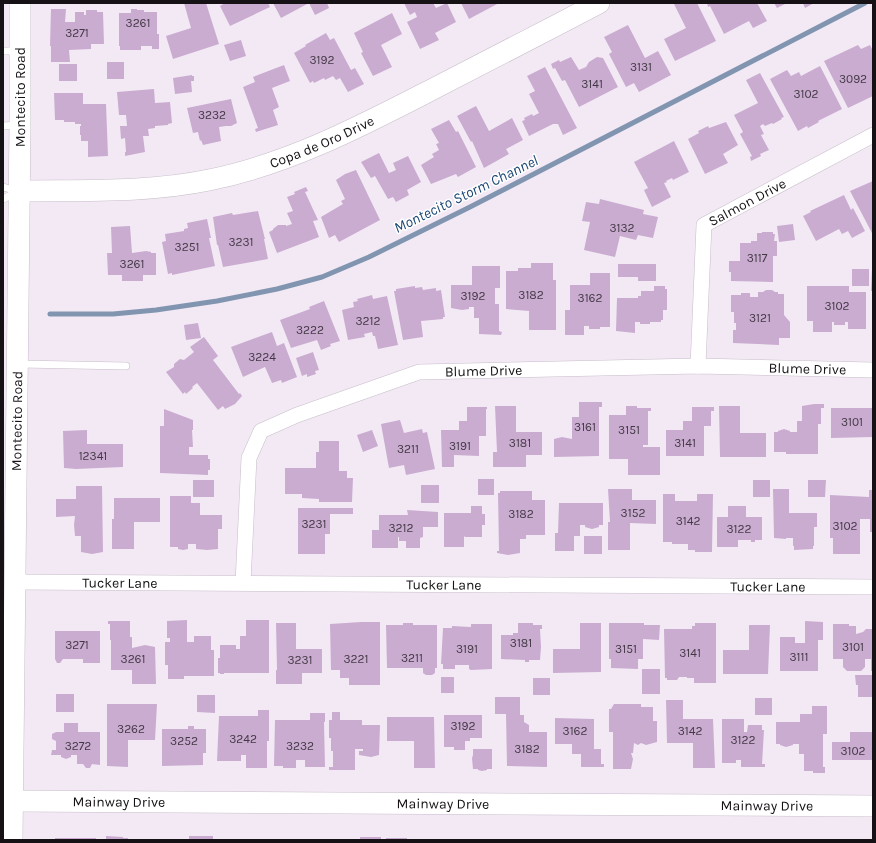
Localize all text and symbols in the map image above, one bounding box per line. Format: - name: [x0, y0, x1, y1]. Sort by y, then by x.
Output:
- house number: 3261: [126, 16, 150, 30]
- house number: 3271: [65, 26, 89, 40]
- street label: Montecito Road: [12, 47, 29, 147]
- house number: 3192: [310, 53, 335, 67]
- house number: 3131: [630, 60, 652, 74]
- house number: 3092: [839, 72, 867, 86]
- house number: 3141: [581, 77, 603, 91]
- house number: 3102: [793, 87, 819, 101]
- house number: 3232: [198, 108, 226, 122]
- street label: Copa de Oro Drive: [267, 112, 377, 172]
- water label: Montecito Storm Channel: [391, 151, 541, 237]
- street label: Salmon Drive: [706, 175, 789, 230]
- house number: 3132: [609, 221, 635, 235]
- house number: 3231: [228, 235, 254, 249]
- house number: 3251: [175, 240, 199, 254]
- house number: 3117: [747, 251, 768, 265]
- house number: 3261: [120, 257, 144, 271]
- house number: 3182: [518, 288, 544, 302]
- house number: 3192: [461, 289, 486, 303]
- house number: 3162: [578, 291, 602, 305]
- house number: 3102: [824, 299, 850, 313]
- house number: 3121: [749, 311, 771, 325]
- house number: 3212: [356, 314, 381, 328]
- house number: 3222: [296, 323, 324, 337]
- house number: 3224: [248, 350, 276, 364]
- street label: Blume Drive: [769, 360, 846, 378]
- street label: Blume Drive: [445, 362, 522, 380]
- street label: Montecito Road: [8, 371, 26, 471]
- house number: 3101: [841, 415, 863, 429]
- house number: 3161: [574, 420, 596, 434]
- house number: 3151: [618, 423, 640, 437]
- house number: 3181: [509, 436, 531, 450]
- house number: 3141: [674, 436, 696, 450]
- house number: 3191: [449, 439, 471, 453]
- house number: 3211: [397, 442, 419, 456]
- house number: 12341: [79, 449, 107, 463]
- house number: 3152: [621, 506, 645, 520]
- house number: 3182: [508, 507, 534, 521]
- house number: 3142: [676, 514, 700, 528]
- house number: 3231: [301, 517, 327, 531]
- house number: 3102: [832, 519, 858, 533]
- house number: 3212: [389, 521, 414, 535]
- house number: 3122: [727, 522, 752, 536]
- street label: Tucker Lane: [82, 574, 158, 592]
- street label: Tucker Lane: [406, 576, 482, 594]
- street label: Tucker Lane: [730, 578, 806, 596]
- house number: 3181: [510, 636, 532, 650]
- house number: 3271: [65, 638, 89, 652]
- house number: 3101: [842, 640, 864, 654]
- house number: 3191: [456, 642, 478, 656]
- house number: 3151: [615, 642, 637, 656]
- house number: 3141: [679, 646, 701, 660]
- house number: 3111: [790, 650, 808, 664]
- house number: 3211: [401, 651, 423, 665]
- house number: 3261: [121, 652, 145, 666]
- house number: 3221: [344, 652, 368, 666]
- house number: 3231: [287, 653, 313, 667]
- house number: 3192: [451, 719, 476, 733]
- house number: 3262: [117, 722, 145, 736]
- house number: 3162: [563, 724, 587, 738]
- house number: 3142: [678, 724, 702, 738]
- house number: 3242: [229, 732, 257, 746]
- house number: 3122: [731, 733, 756, 747]
- house number: 3252: [170, 734, 198, 748]
- house number: 3272: [65, 739, 91, 753]
- house number: 3232: [286, 739, 314, 753]
- house number: 3182: [514, 742, 540, 756]
- house number: 3102: [840, 744, 866, 758]
- street label: Mainway Drive: [73, 793, 165, 811]
- street label: Mainway Drive: [397, 795, 489, 813]
- street label: Mainway Drive: [721, 797, 813, 815]

